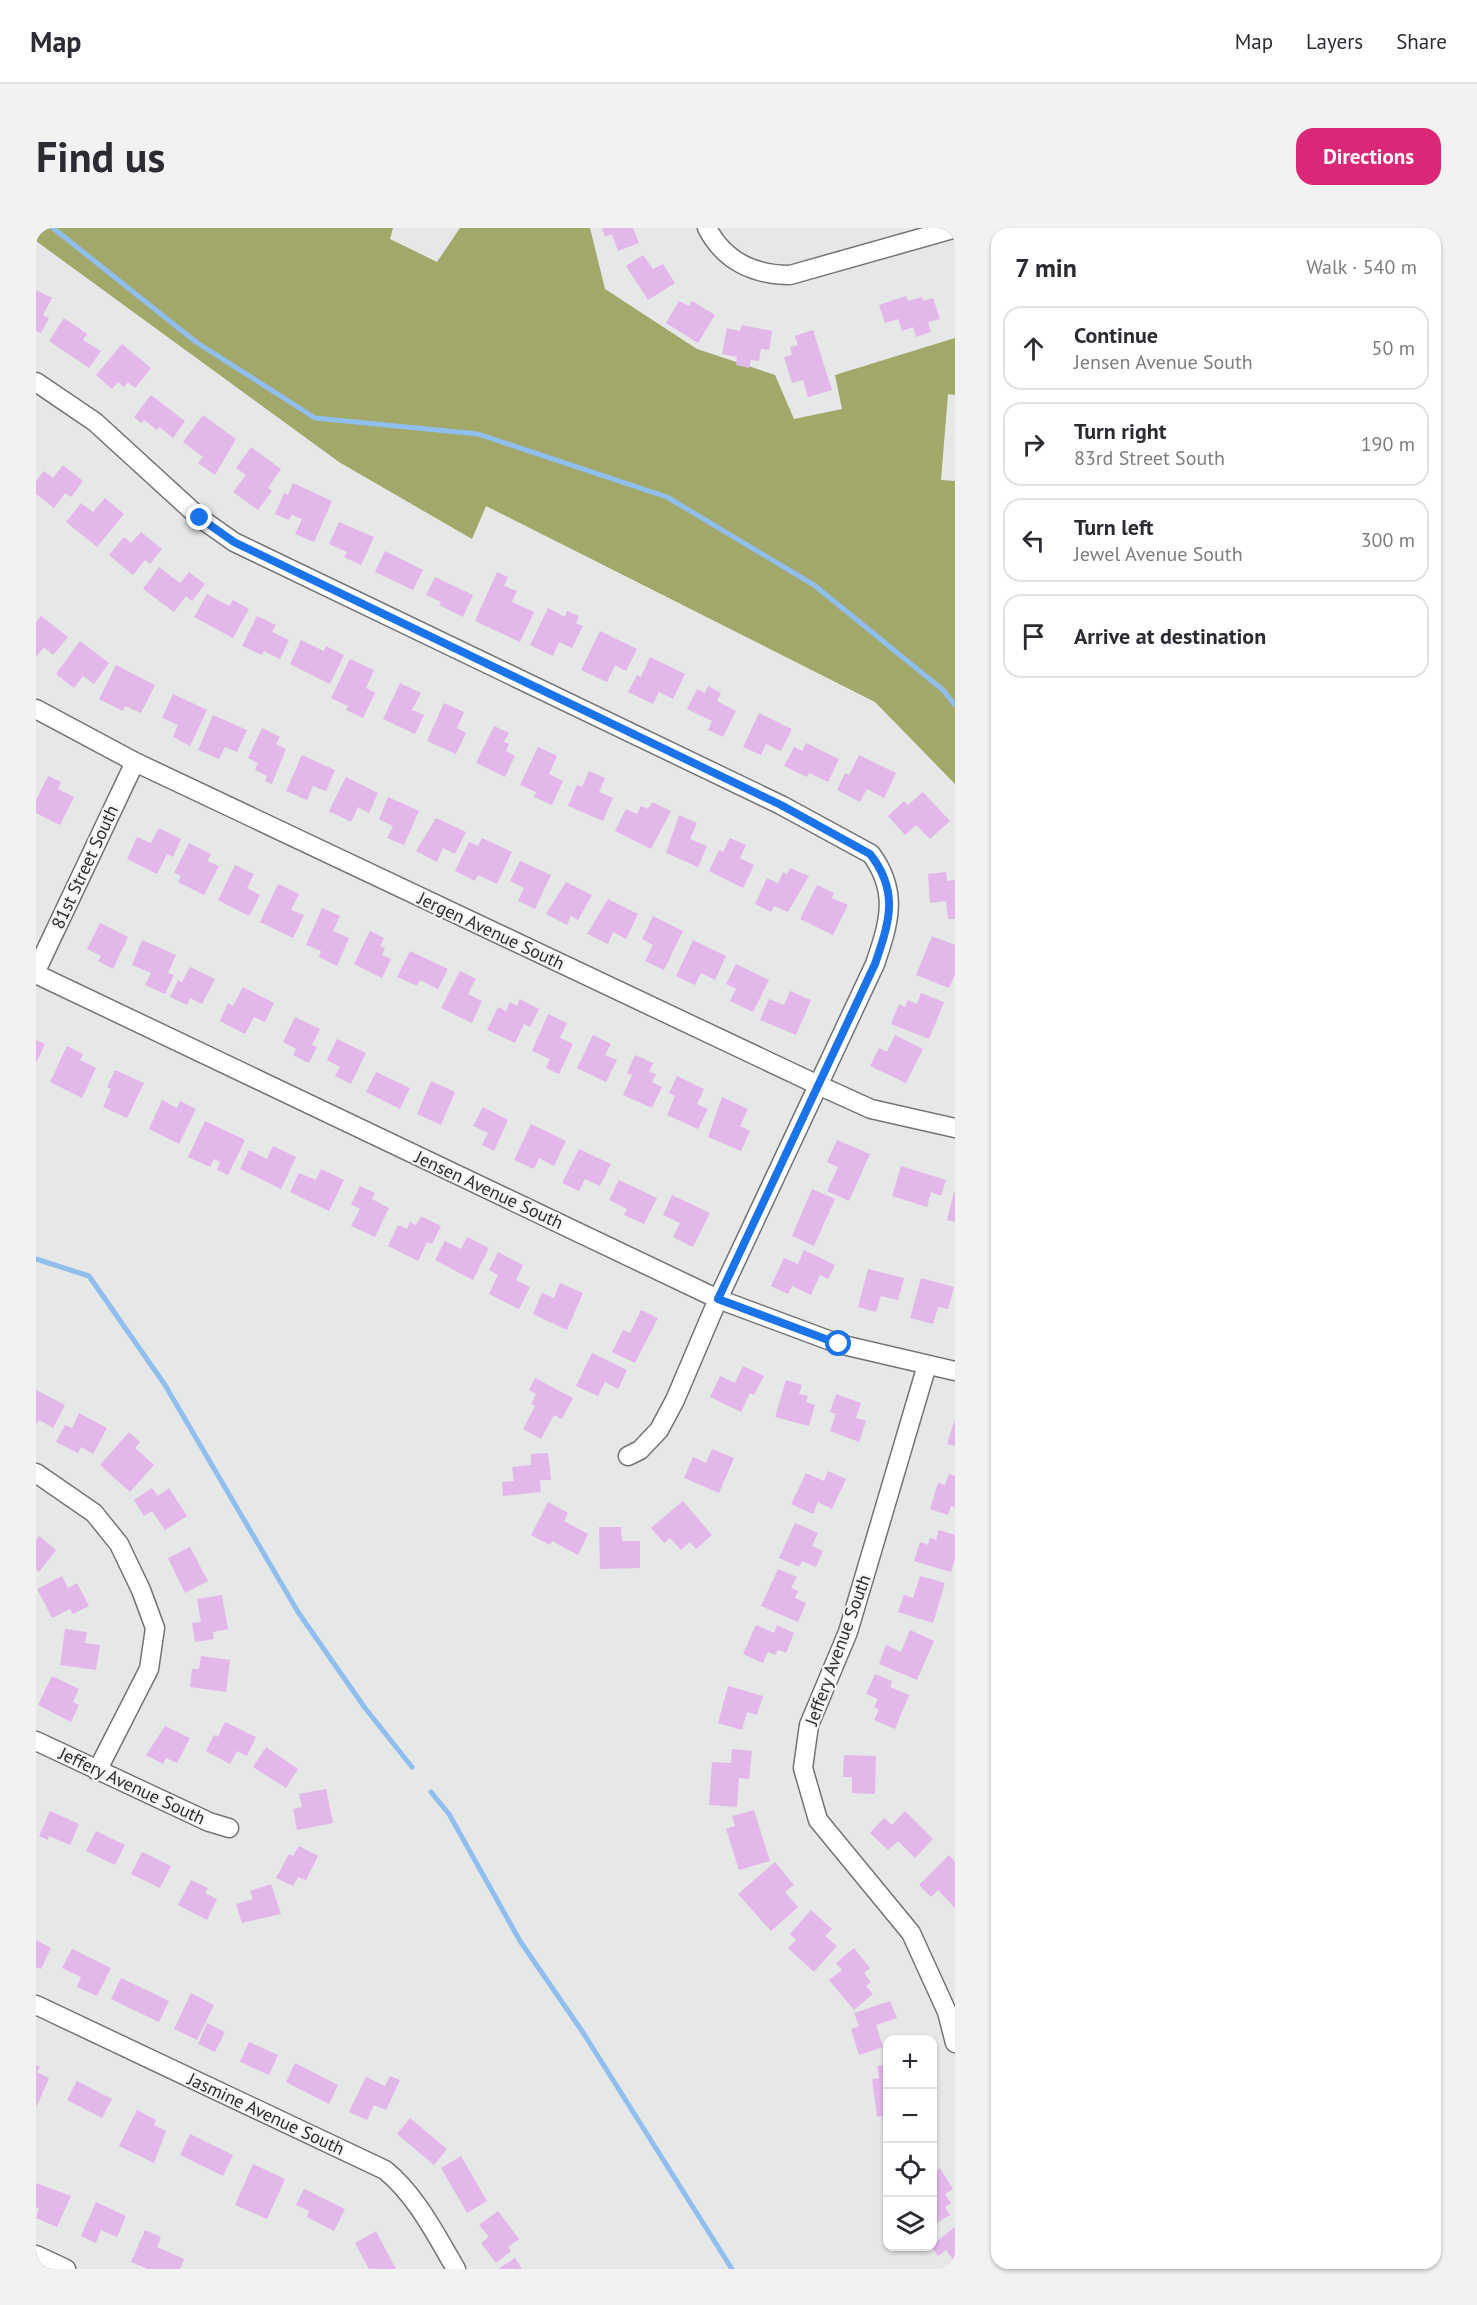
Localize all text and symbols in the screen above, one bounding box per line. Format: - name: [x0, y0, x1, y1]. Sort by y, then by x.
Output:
- text: Map: [30, 23, 81, 60]
- text: Map: [1235, 28, 1273, 55]
- text: Layers: [1306, 28, 1363, 55]
- text: Share: [1396, 28, 1447, 55]
- button: Directions: [1296, 128, 1441, 185]
- text: Find us: [36, 129, 165, 184]
- text: 7 min: [1015, 251, 1077, 284]
- text: Walk · 540 m: [1306, 254, 1417, 280]
- text: Continue: [1074, 321, 1158, 349]
- icon: ahead: [1017, 332, 1050, 365]
- text: 50 m: [1372, 335, 1415, 361]
- text: Jensen Avenue South: [1074, 349, 1253, 375]
- text: Turn right: [1074, 417, 1166, 445]
- icon: right: [1017, 428, 1050, 461]
- text: 190 m: [1361, 431, 1415, 457]
- text: 83rd Street South: [1074, 445, 1225, 471]
- route end: [186, 504, 212, 530]
- text: Turn left: [1074, 513, 1154, 541]
- icon: left: [1017, 524, 1050, 557]
- text: 300 m: [1361, 527, 1415, 553]
- text: Jewel Avenue South: [1074, 541, 1243, 567]
- icon: arrive: [1017, 620, 1050, 653]
- text: Arrive at destination: [1074, 622, 1266, 650]
- street label: 81st Street South: [46, 801, 123, 932]
- street label: Jergen Avenue South: [413, 886, 568, 975]
- street label: Jensen Avenue South: [411, 1145, 567, 1234]
- route start: [825, 1330, 851, 1356]
- street label: Jeffery Avenue South: [799, 1571, 875, 1729]
- street label: Jeffery Avenue South: [54, 1741, 209, 1830]
- map controls: [883, 2035, 937, 2251]
- button: +: [883, 2035, 937, 2089]
- street label: Jasmine Avenue South: [183, 2067, 348, 2160]
- button: −: [883, 2089, 937, 2143]
- button: locate: [883, 2143, 937, 2197]
- button: layers: [883, 2197, 937, 2251]

